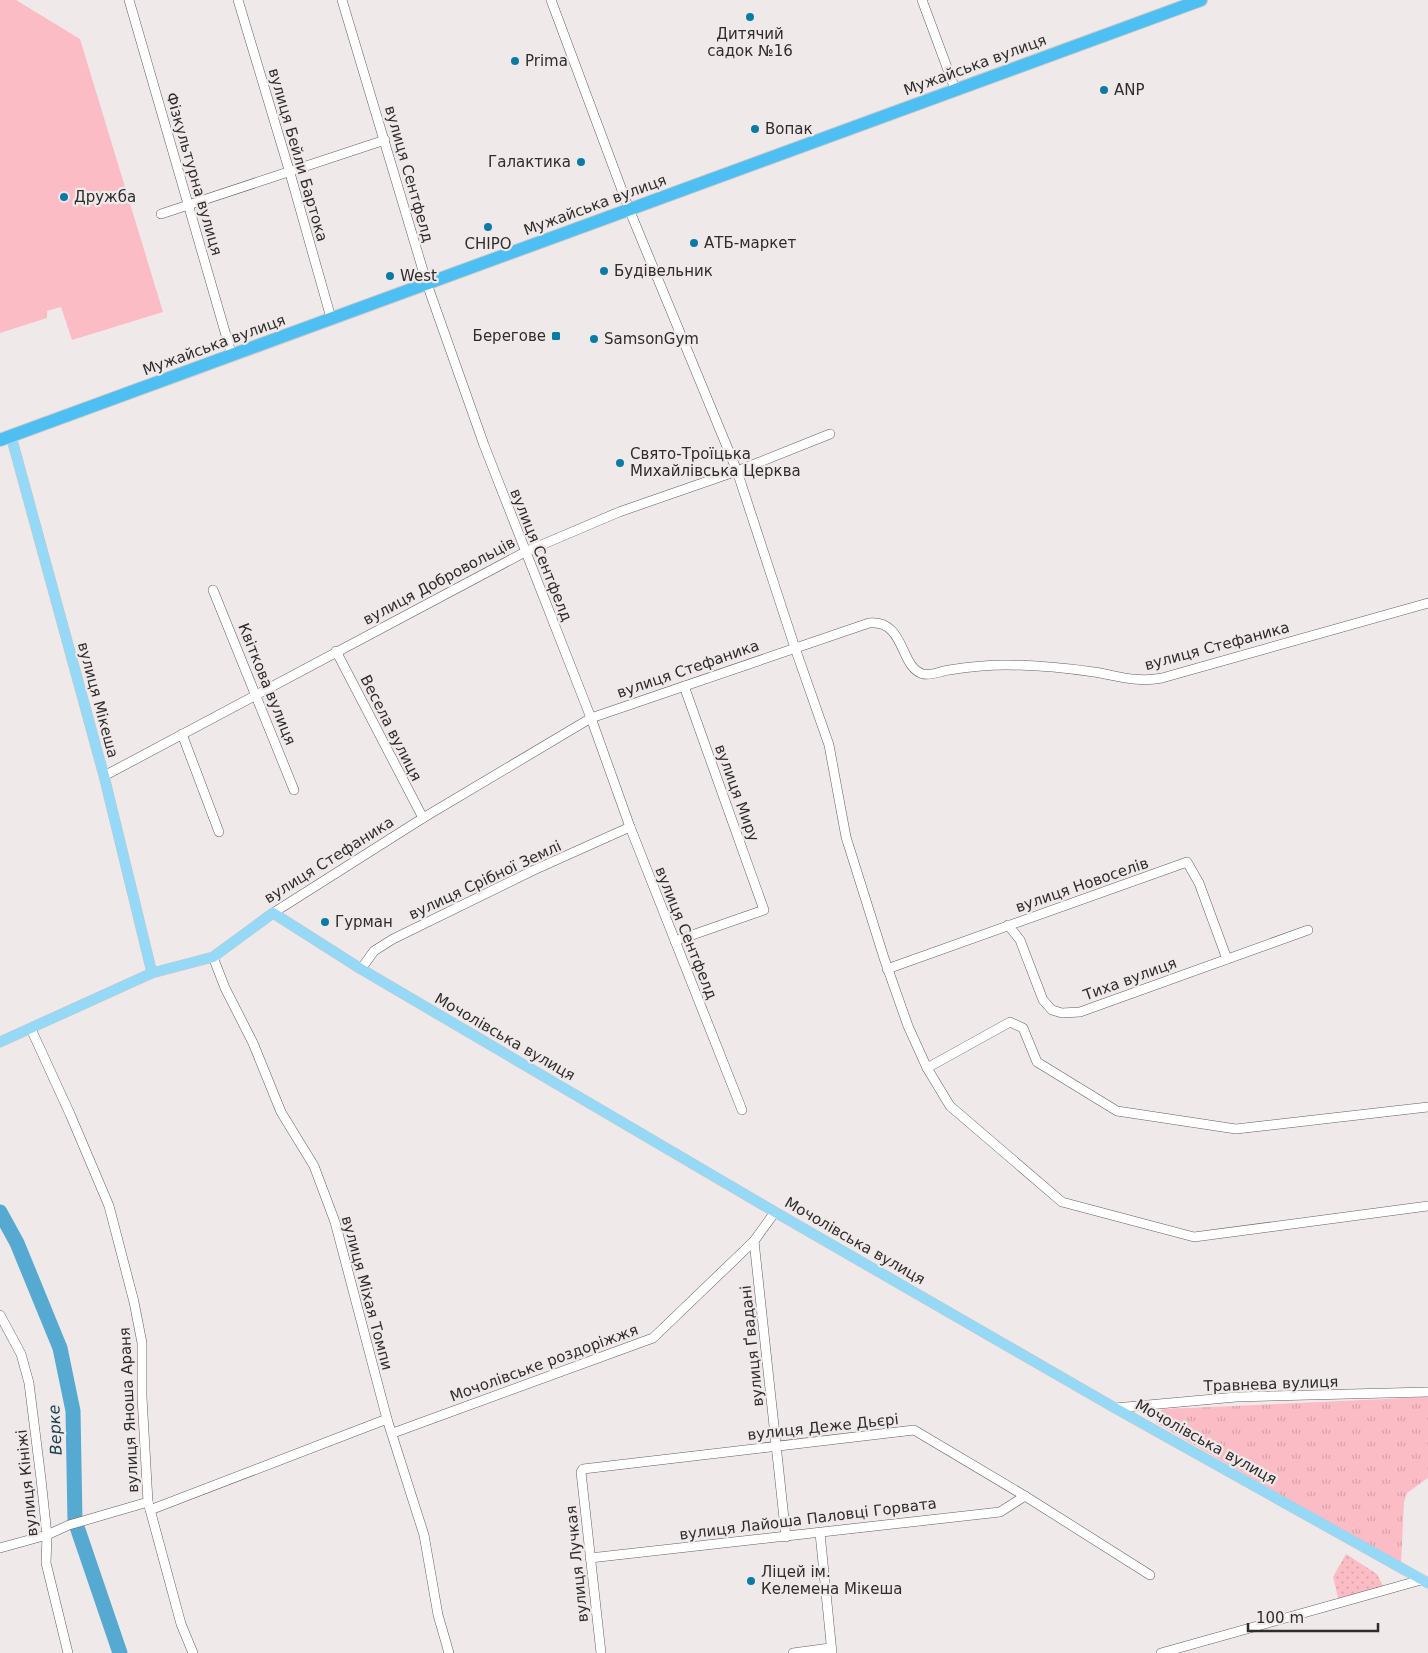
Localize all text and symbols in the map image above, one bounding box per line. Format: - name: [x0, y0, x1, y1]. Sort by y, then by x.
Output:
- marker: Дитячий садок №16: [744, 11, 756, 23]
- place label: Дитячий садок №16: [707, 25, 793, 60]
- street label: Мужайська вулиця: [901, 31, 1049, 99]
- place label: Prima: [525, 52, 568, 70]
- marker: Prima: [509, 55, 521, 67]
- street label: вулиця Бейли Бартока: [265, 66, 331, 244]
- place label: ANP: [1114, 81, 1145, 99]
- marker: ANP: [1098, 84, 1110, 96]
- street label: Фізкультурна вулиця: [162, 90, 226, 258]
- street label: вулиця Сентфелд: [381, 104, 437, 244]
- place label: Вопак: [765, 120, 813, 138]
- marker: Вопак: [749, 123, 761, 135]
- place label: Галактика: [488, 153, 571, 171]
- marker: Галактика: [575, 156, 587, 168]
- street label: Мужайська вулиця: [521, 171, 669, 239]
- place label: Дружба: [74, 188, 136, 206]
- marker: Дружба: [58, 191, 70, 203]
- marker: CHIPO: [482, 221, 494, 233]
- place label: АТБ-маркет: [704, 234, 796, 252]
- place label: CHIPO: [464, 235, 512, 253]
- marker: АТБ-маркет: [688, 237, 700, 249]
- place label: Будівельник: [614, 262, 713, 280]
- marker: Будівельник: [598, 265, 610, 277]
- place label: West: [400, 267, 437, 285]
- marker: West: [384, 270, 396, 282]
- street label: Мужайська вулиця: [140, 311, 288, 379]
- place label: Берегове: [473, 327, 546, 345]
- marker: Берегове: [550, 330, 562, 342]
- place label: SamsonGym: [604, 330, 699, 348]
- marker: SamsonGym: [588, 333, 600, 345]
- place label: Свято-Троїцька Михайлівська Церква: [630, 445, 801, 480]
- marker: Свято-Троїцька Михайлівська Церква: [614, 457, 626, 469]
- street label: вулиця Сентфелд: [506, 486, 576, 624]
- street label: вулиця Добровольців: [360, 533, 518, 629]
- street label: вулиця Стефаника: [1143, 618, 1291, 674]
- street label: Квіткова вулиця: [234, 620, 300, 748]
- street label: вулиця Стефаника: [614, 636, 762, 702]
- street label: вулиця Мікеша: [74, 640, 122, 760]
- street label: Весела вулиця: [356, 672, 426, 784]
- street label: вулиця Миру: [711, 742, 763, 844]
- street label: вулиця Стефаника: [261, 813, 397, 907]
- street label: вулиця Срібної Землі: [406, 837, 564, 923]
- street label: вулиця Новоселів: [1013, 854, 1151, 916]
- street label: вулиця Сентфелд: [651, 864, 721, 1002]
- place label: Гурман: [335, 913, 393, 931]
- marker: Гурман: [319, 916, 331, 928]
- street label: Тиха вулиця: [1080, 954, 1179, 1005]
- street label: Мочолівська вулиця: [432, 989, 578, 1085]
- street label: Мочолівська вулиця: [782, 1193, 928, 1289]
- street label: вулиця Міхая Томпи: [338, 1214, 396, 1372]
- street label: вулиця Ґвадані: [737, 1285, 767, 1407]
- street label: Мочолівське роздоріжжя: [447, 1321, 641, 1405]
- street label: вулиця Яноша Араня: [116, 1327, 142, 1493]
- street label: Травнева вулиця: [1202, 1373, 1339, 1395]
- street label: Мочолівська вулиця: [1132, 1396, 1280, 1488]
- water label: Верке: [44, 1404, 66, 1456]
- street label: вулиця Деже Дьєрі: [746, 1410, 900, 1444]
- street label: вулиця Кініжі: [12, 1429, 42, 1537]
- street label: вулиця Лайоша Паловці Горвата: [678, 1494, 938, 1544]
- street label: вулиця Лучкая: [562, 1505, 592, 1623]
- place label: Ліцей ім. Келемена Мікеша: [761, 1563, 902, 1598]
- marker: Ліцей ім. Келемена Мікеша: [745, 1575, 757, 1587]
- scale bar: [1248, 1600, 1378, 1632]
- text: 100 m: [1256, 1609, 1304, 1627]

